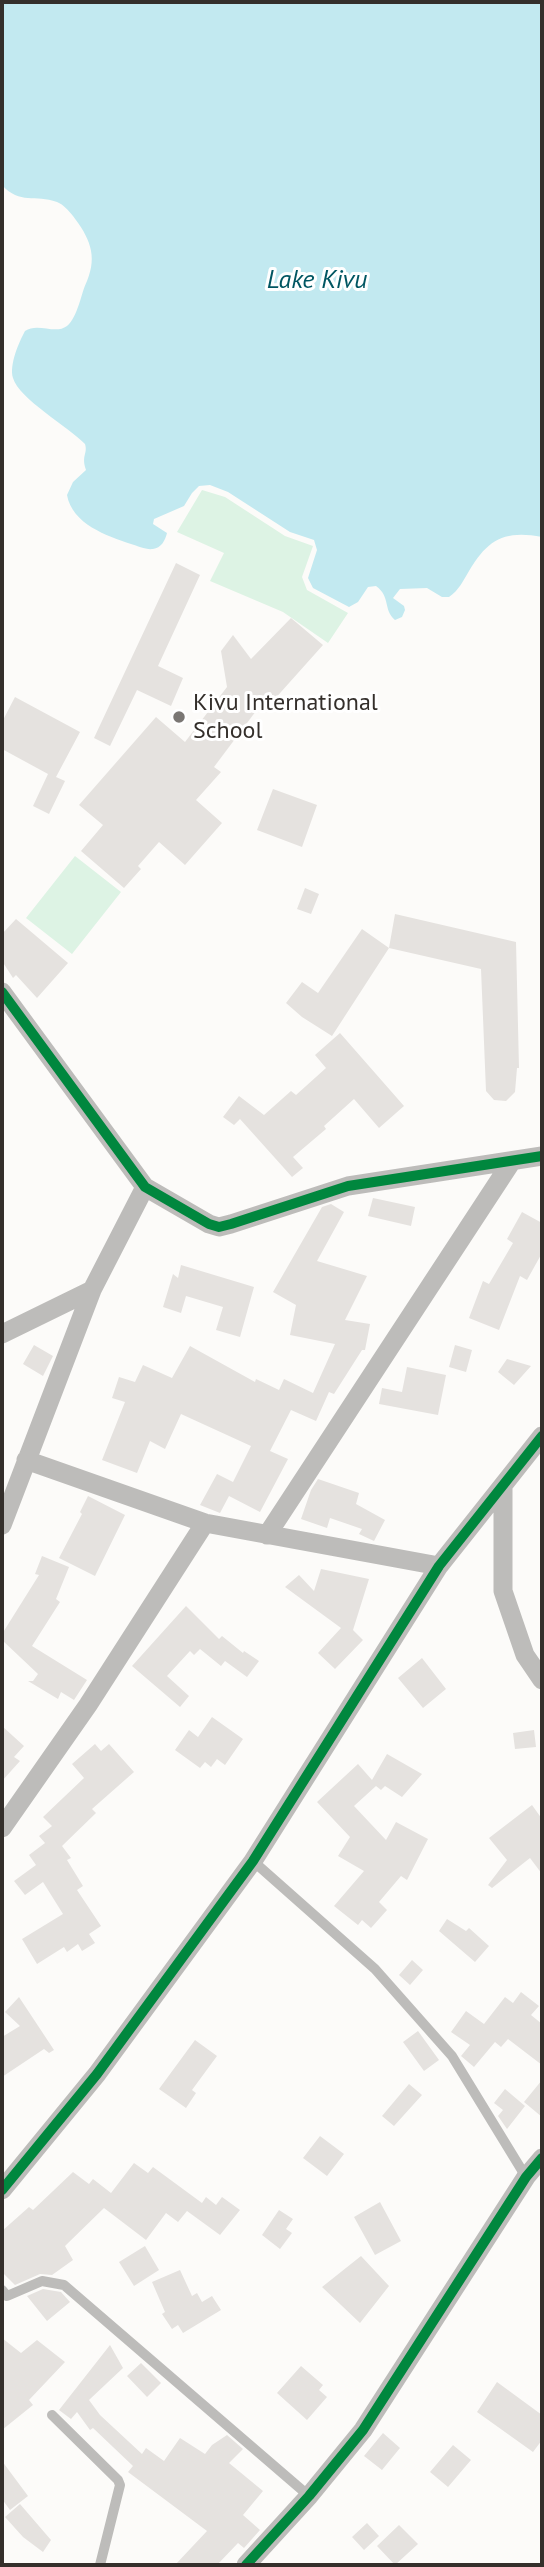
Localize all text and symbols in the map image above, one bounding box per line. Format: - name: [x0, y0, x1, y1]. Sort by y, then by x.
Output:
- water label: Lake Kivu: [267, 265, 367, 297]
- place label: Kivu International School: [193, 689, 378, 745]
- marker: Kivu International School: [171, 709, 187, 725]

